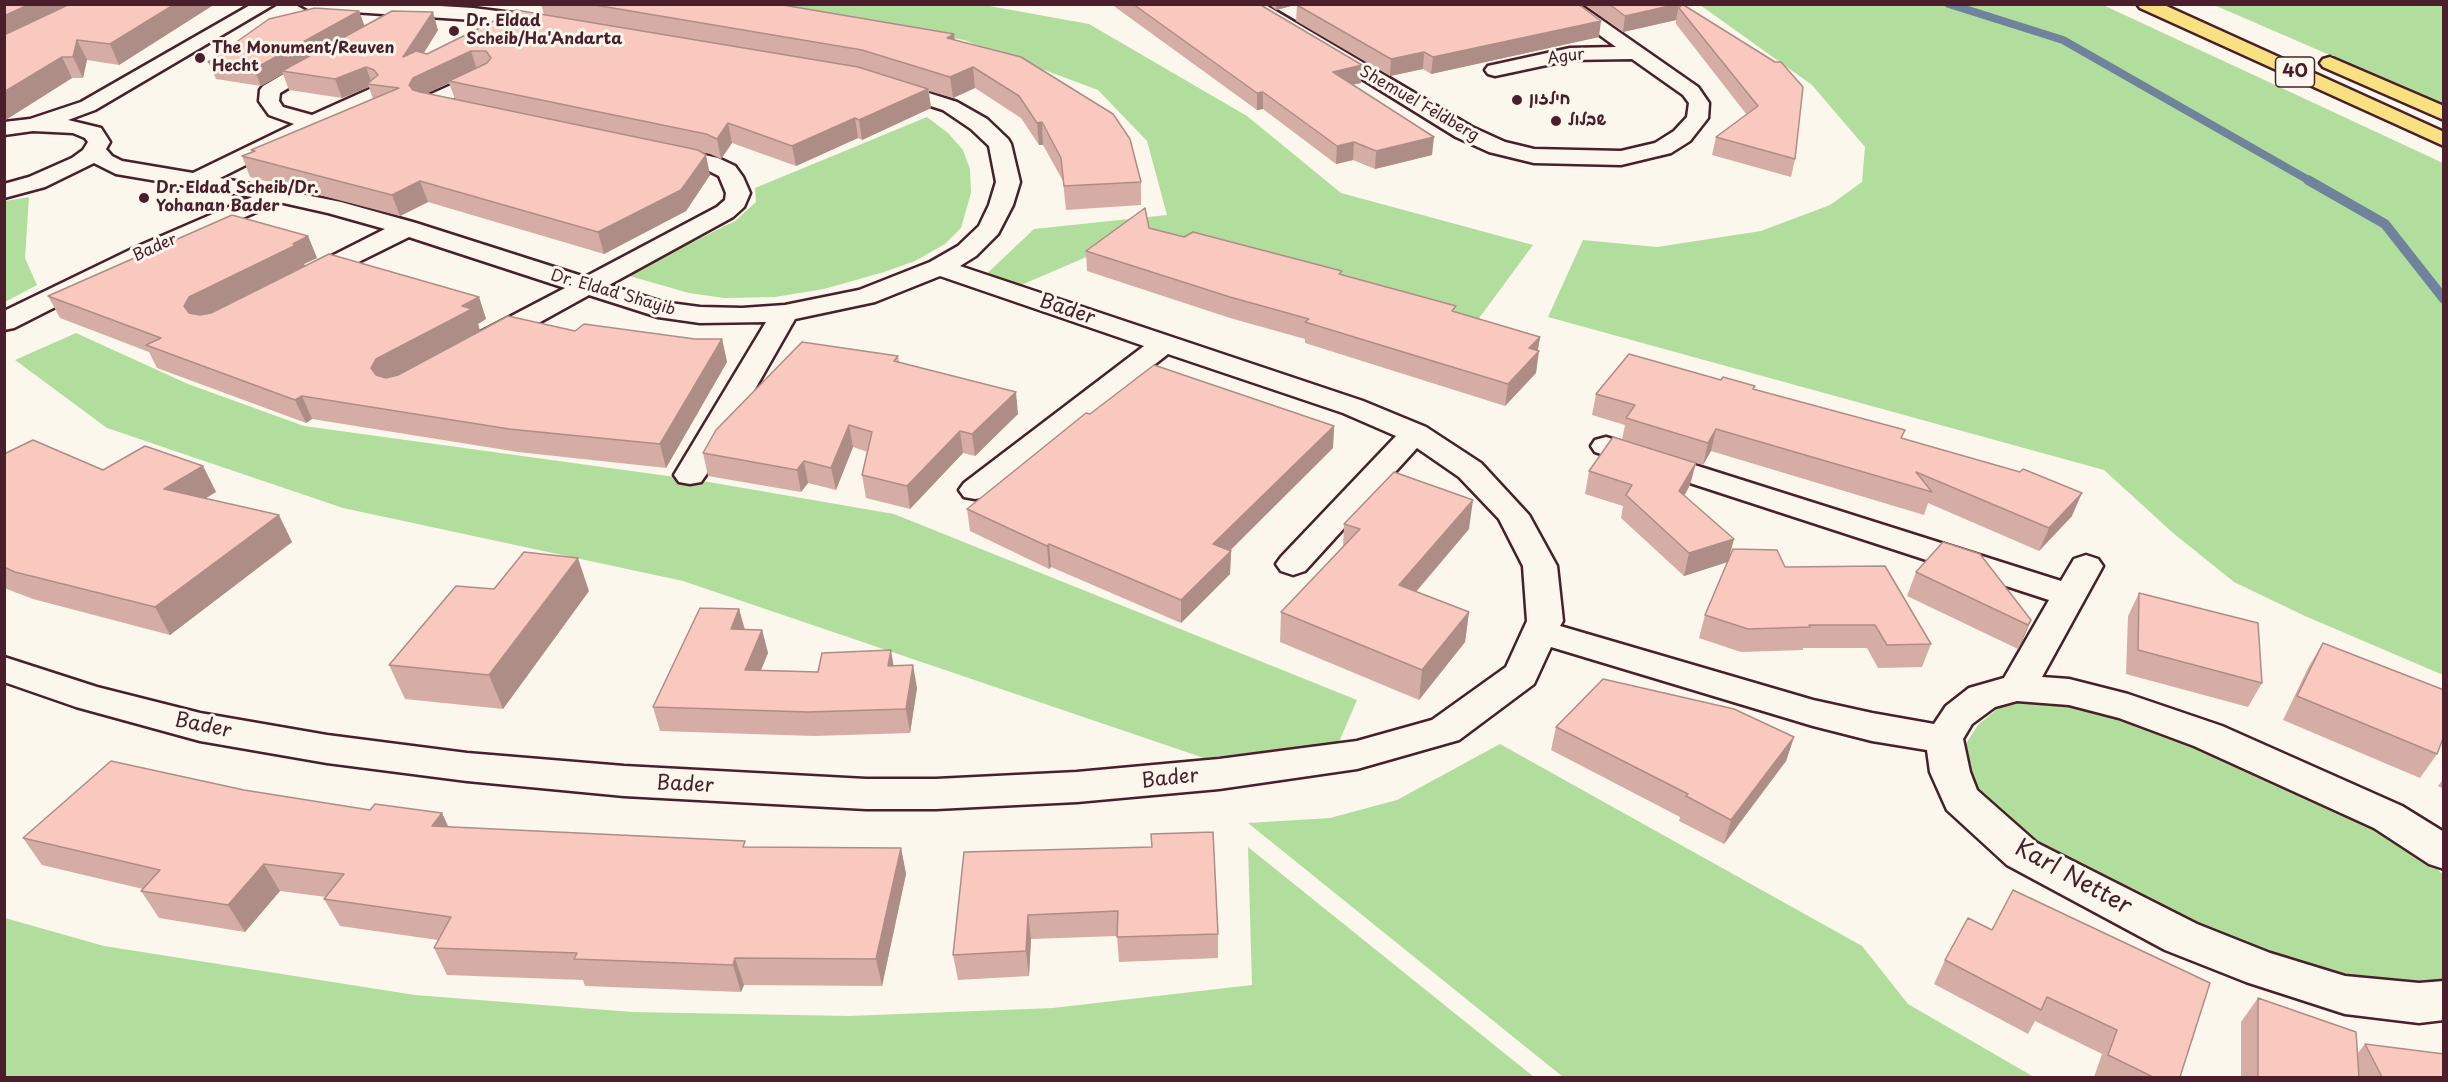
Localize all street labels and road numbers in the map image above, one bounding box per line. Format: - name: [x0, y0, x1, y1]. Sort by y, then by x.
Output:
- street label: Agur: [1546, 45, 1586, 69]
- road number: 40: [2276, 57, 2314, 87]
- street label: Shemuel Feldberg: [1356, 62, 1482, 146]
- street label: Bader: [130, 230, 180, 266]
- street label: Dr. Eldad Shayib: [548, 266, 678, 320]
- street label: Bader: [1036, 289, 1098, 331]
- street label: Bader: [172, 708, 234, 744]
- street label: Bader: [1140, 764, 1200, 794]
- street label: Bader: [656, 772, 714, 798]
- street label: Karl Netter: [2010, 834, 2136, 922]

